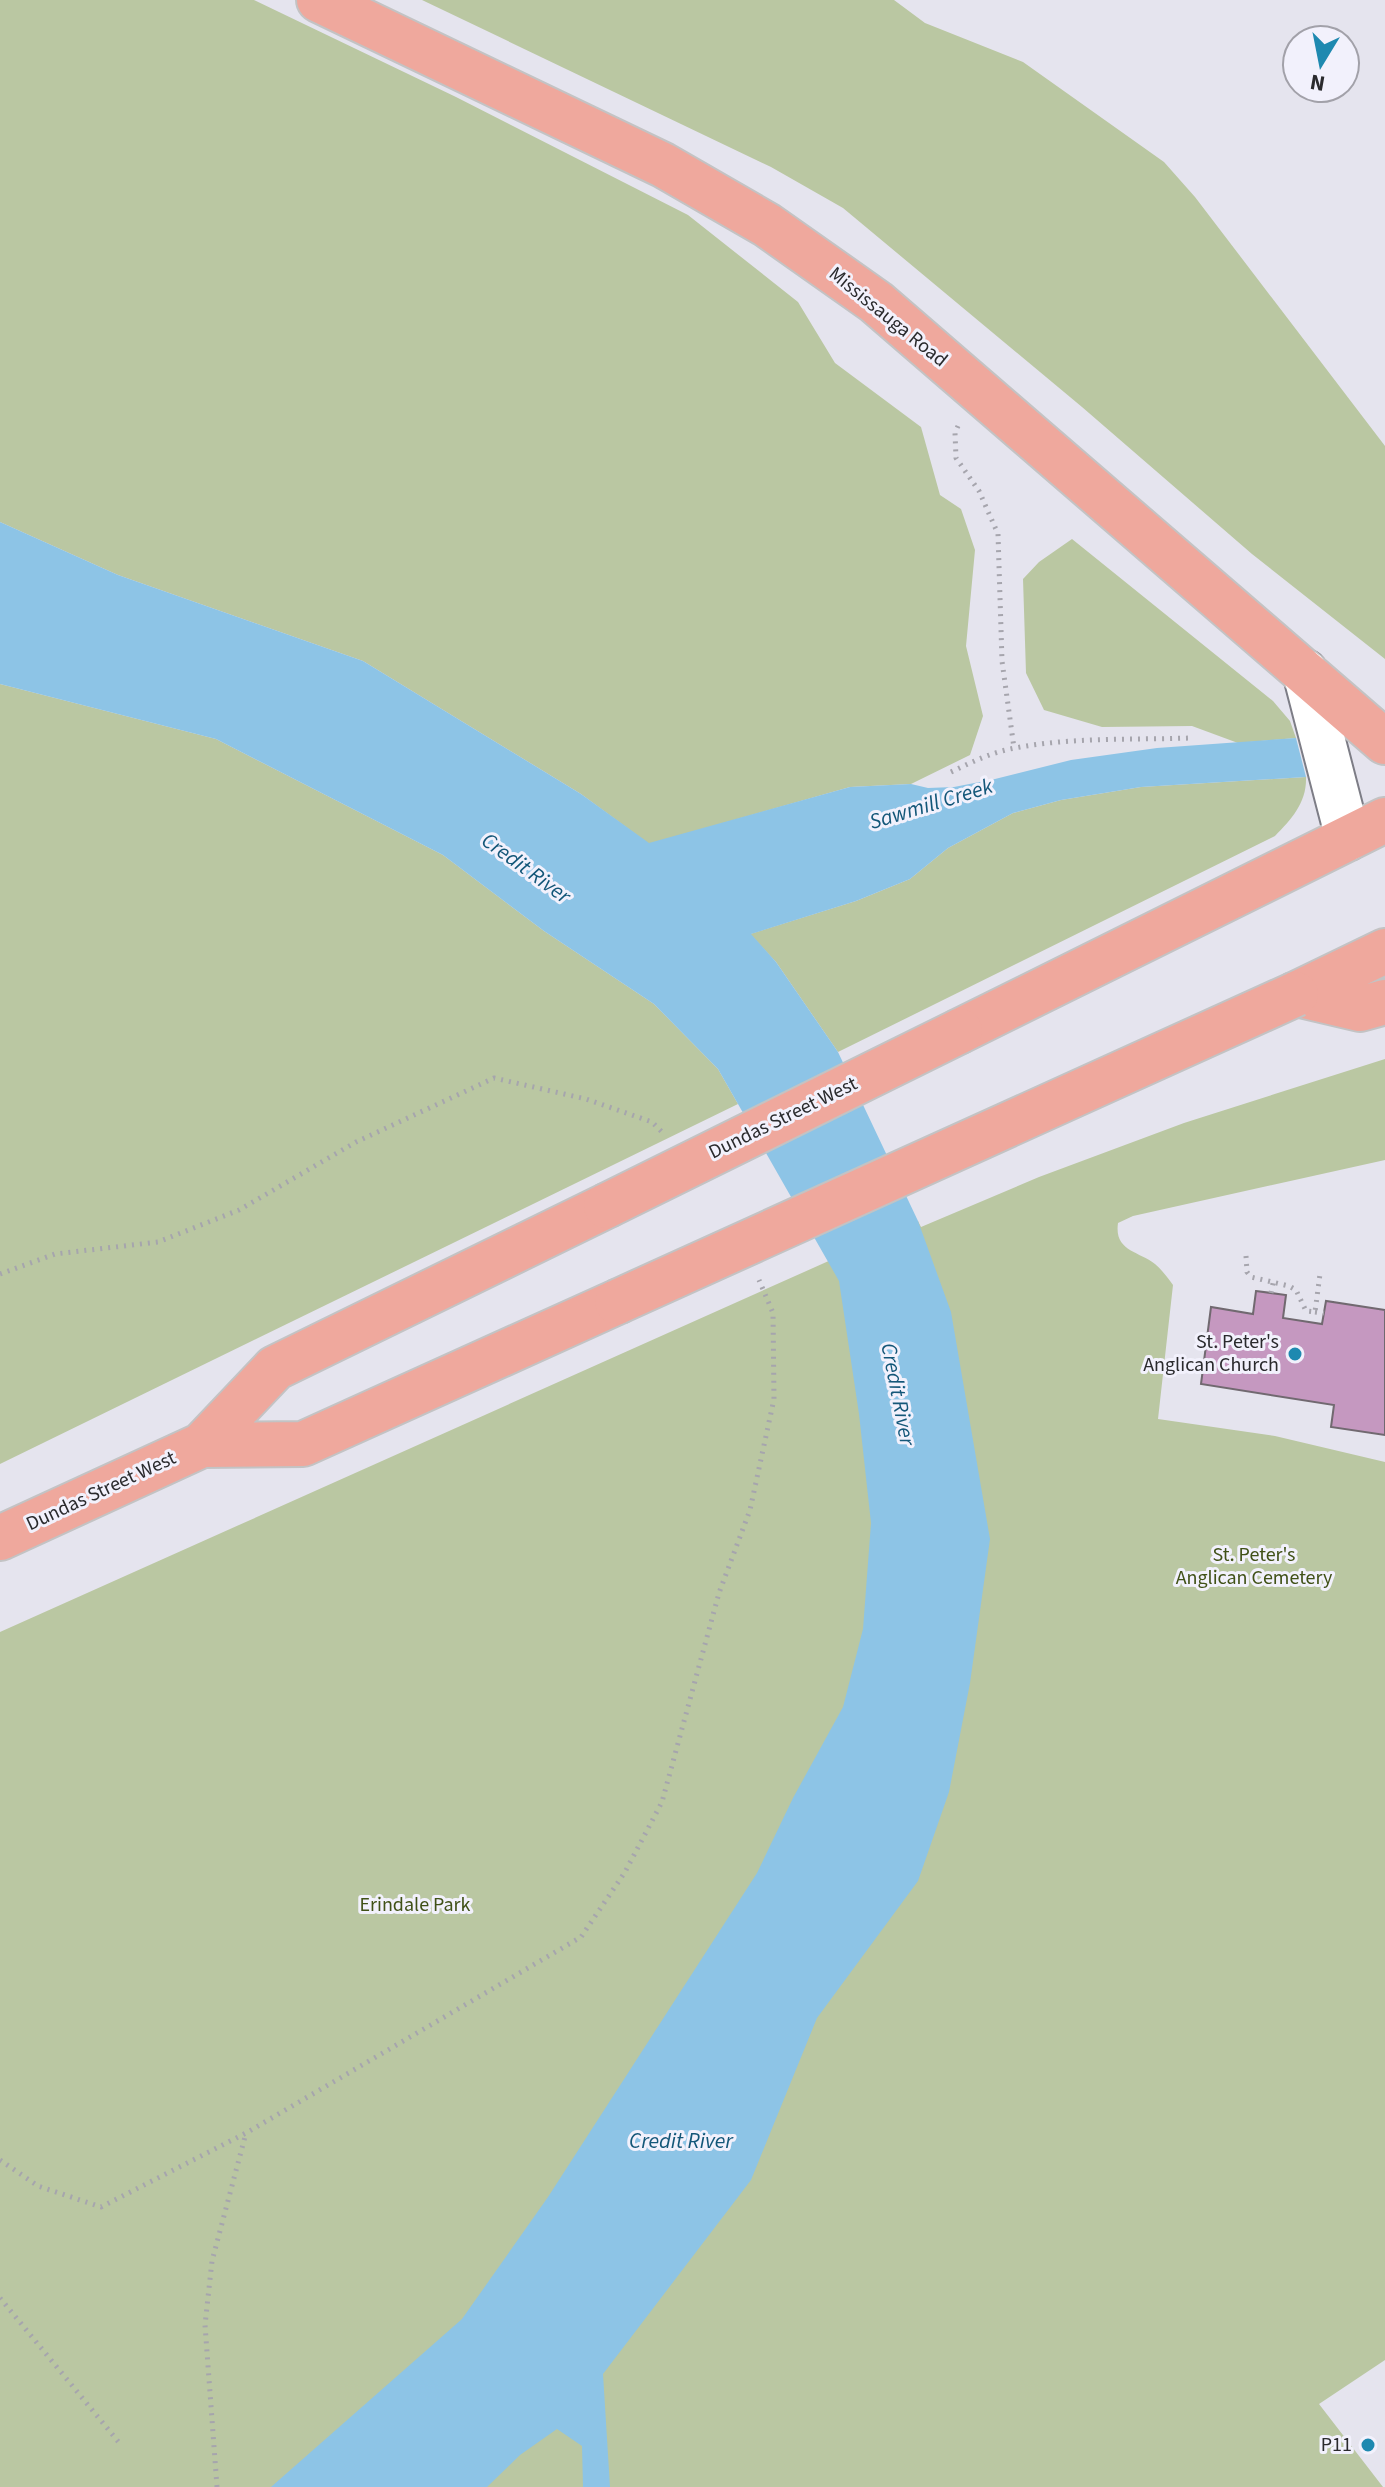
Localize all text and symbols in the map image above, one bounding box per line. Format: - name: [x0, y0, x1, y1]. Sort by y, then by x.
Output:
- north arrow: [1281, 24, 1361, 104]
- text: N: [1308, 66, 1328, 100]
- street label: Mississauga Road: [823, 260, 953, 374]
- water label: Sawmill Creek: [865, 770, 997, 838]
- water label: Credit River: [475, 825, 579, 912]
- street label: Dundas Street West: [704, 1070, 862, 1166]
- place label: St. Peter's Anglican Church: [1143, 1328, 1279, 1379]
- water label: Credit River: [872, 1340, 924, 1449]
- marker: St. Peter's Anglican Church: [1286, 1345, 1304, 1363]
- street label: Dundas Street West: [22, 1444, 181, 1538]
- park label: St. Peter's Anglican Cemetery: [1176, 1541, 1333, 1592]
- park label: Erindale Park: [360, 1891, 471, 1919]
- water label: Credit River: [629, 2125, 734, 2157]
- place label: P11: [1321, 2431, 1352, 2459]
- marker: P11: [1359, 2436, 1377, 2454]

